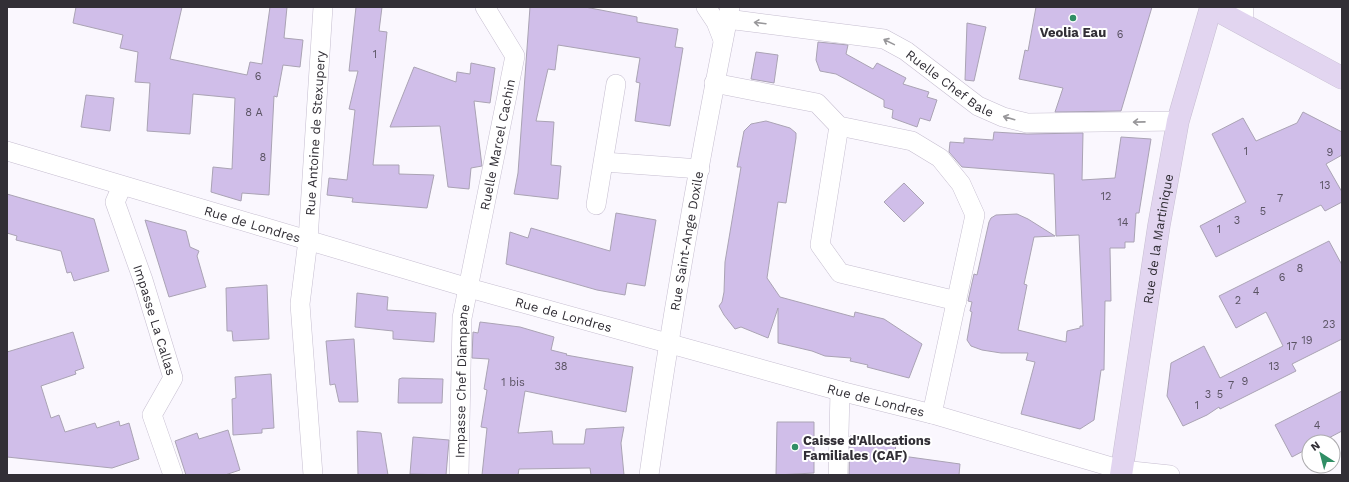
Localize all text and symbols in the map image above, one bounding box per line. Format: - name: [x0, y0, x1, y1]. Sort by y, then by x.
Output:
- marker: Veolia Eau: [1068, 13, 1078, 23]
- one-way arrow: [754, 19, 767, 27]
- place label: Veolia Eau: [1040, 25, 1106, 40]
- house number: 6: [1117, 28, 1124, 41]
- one-way arrow: [883, 38, 895, 45]
- street label: Ruelle Chef Bale: [903, 46, 996, 119]
- house number: 1: [373, 48, 377, 61]
- street label: Rue Antoine de Stexupery: [302, 50, 328, 216]
- house number: 6: [255, 70, 262, 83]
- street label: Ruelle Marcel Cachin: [477, 78, 518, 211]
- house number: 8 A: [245, 106, 263, 119]
- one-way arrow: [1003, 114, 1016, 121]
- one-way arrow: [1133, 118, 1146, 126]
- house number: 1: [1244, 145, 1248, 158]
- house number: 9: [1327, 146, 1334, 159]
- house number: 8: [260, 151, 267, 164]
- street label: Rue Saint-Ange Doxile: [667, 170, 706, 312]
- street label: Rue de la Martinique: [1140, 173, 1176, 305]
- house number: 13: [1320, 179, 1330, 192]
- house number: 12: [1101, 190, 1111, 203]
- house number: 7: [1277, 192, 1283, 205]
- street label: Rue de Londres: [203, 202, 303, 245]
- house number: 5: [1260, 205, 1266, 218]
- house number: 3: [1234, 214, 1240, 227]
- house number: 14: [1117, 216, 1129, 229]
- house number: 1: [1217, 223, 1221, 236]
- house number: 8: [1297, 262, 1304, 275]
- street label: Impasse La Callas: [131, 263, 179, 377]
- house number: 6: [1279, 271, 1286, 284]
- house number: 4: [1253, 285, 1260, 298]
- street label: Rue de Londres: [513, 294, 614, 335]
- house number: 2: [1235, 294, 1241, 307]
- street label: Impasse Chef Diampane: [452, 303, 472, 458]
- house number: 23: [1323, 318, 1335, 331]
- house number: 19: [1301, 334, 1313, 347]
- house number: 17: [1287, 340, 1297, 353]
- house number: 38: [554, 360, 568, 373]
- house number: 13: [1269, 360, 1279, 373]
- house number: 9: [1242, 375, 1249, 388]
- house number: 1 bis: [501, 376, 525, 389]
- house number: 7: [1228, 379, 1234, 392]
- street label: Rue de Londres: [826, 380, 926, 419]
- house number: 3: [1205, 388, 1211, 401]
- house number: 5: [1217, 388, 1223, 401]
- house number: 1: [1195, 399, 1199, 412]
- house number: 4: [1314, 419, 1321, 432]
- place label: Caisse d'Allocations Familiales (CAF): [803, 433, 931, 463]
- north arrow: [1301, 434, 1341, 474]
- text: N: [1308, 439, 1323, 454]
- marker: Caisse d'Allocations Familiales (CAF): [790, 442, 800, 452]

